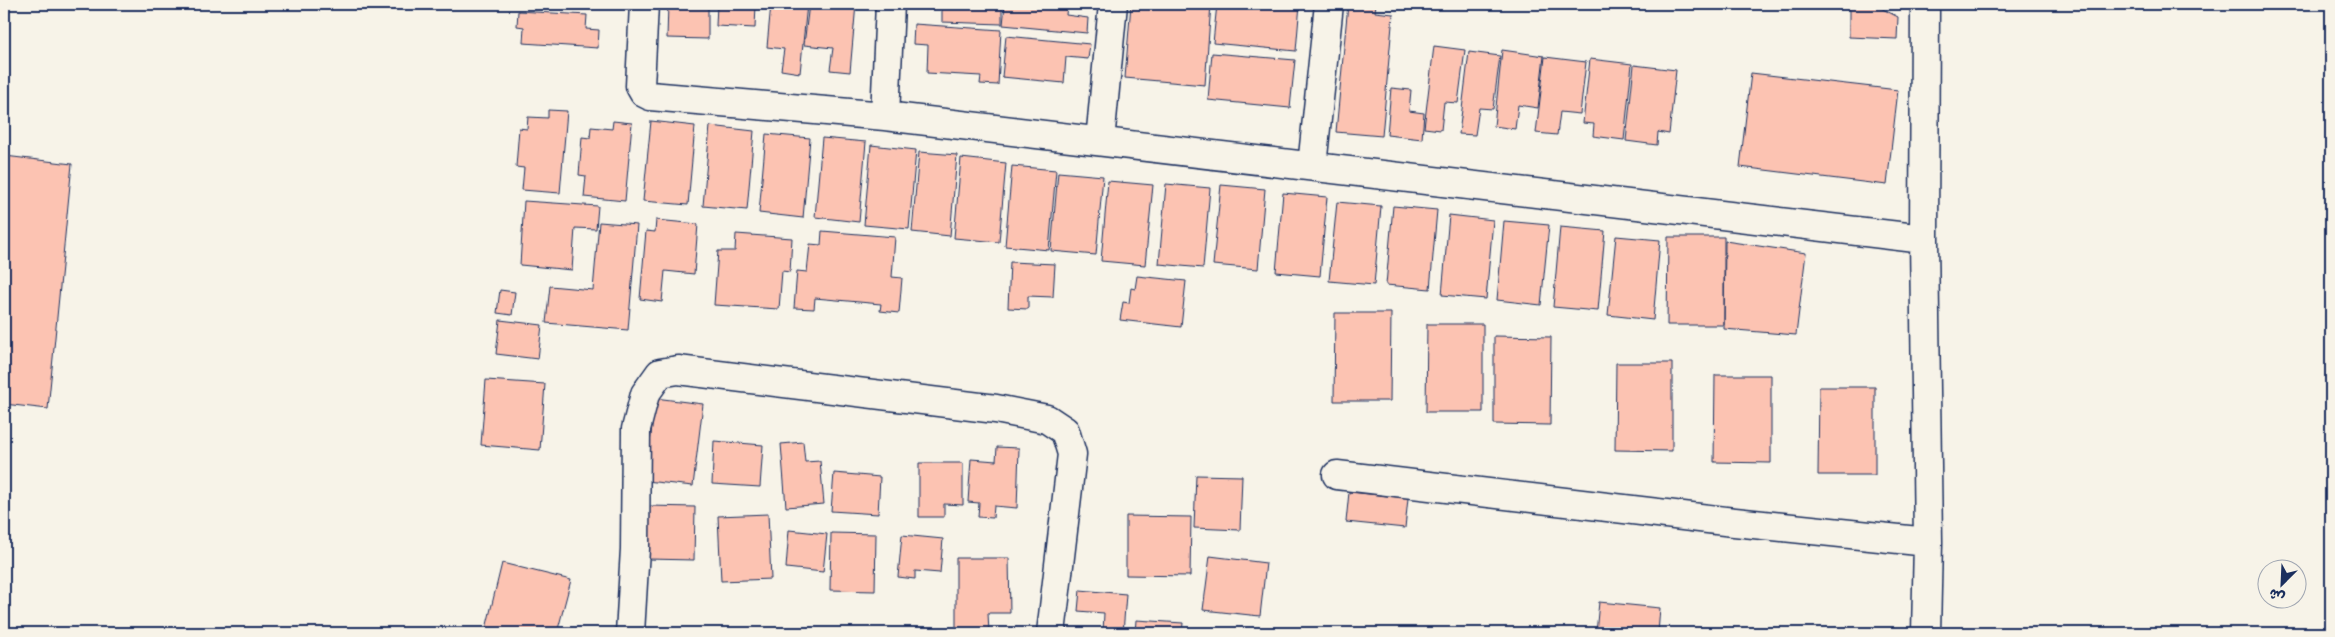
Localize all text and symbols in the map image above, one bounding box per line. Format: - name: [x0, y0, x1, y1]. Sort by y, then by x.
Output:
- north arrow: [2258, 560, 2308, 610]
- text: ش: [2266, 585, 2287, 606]

